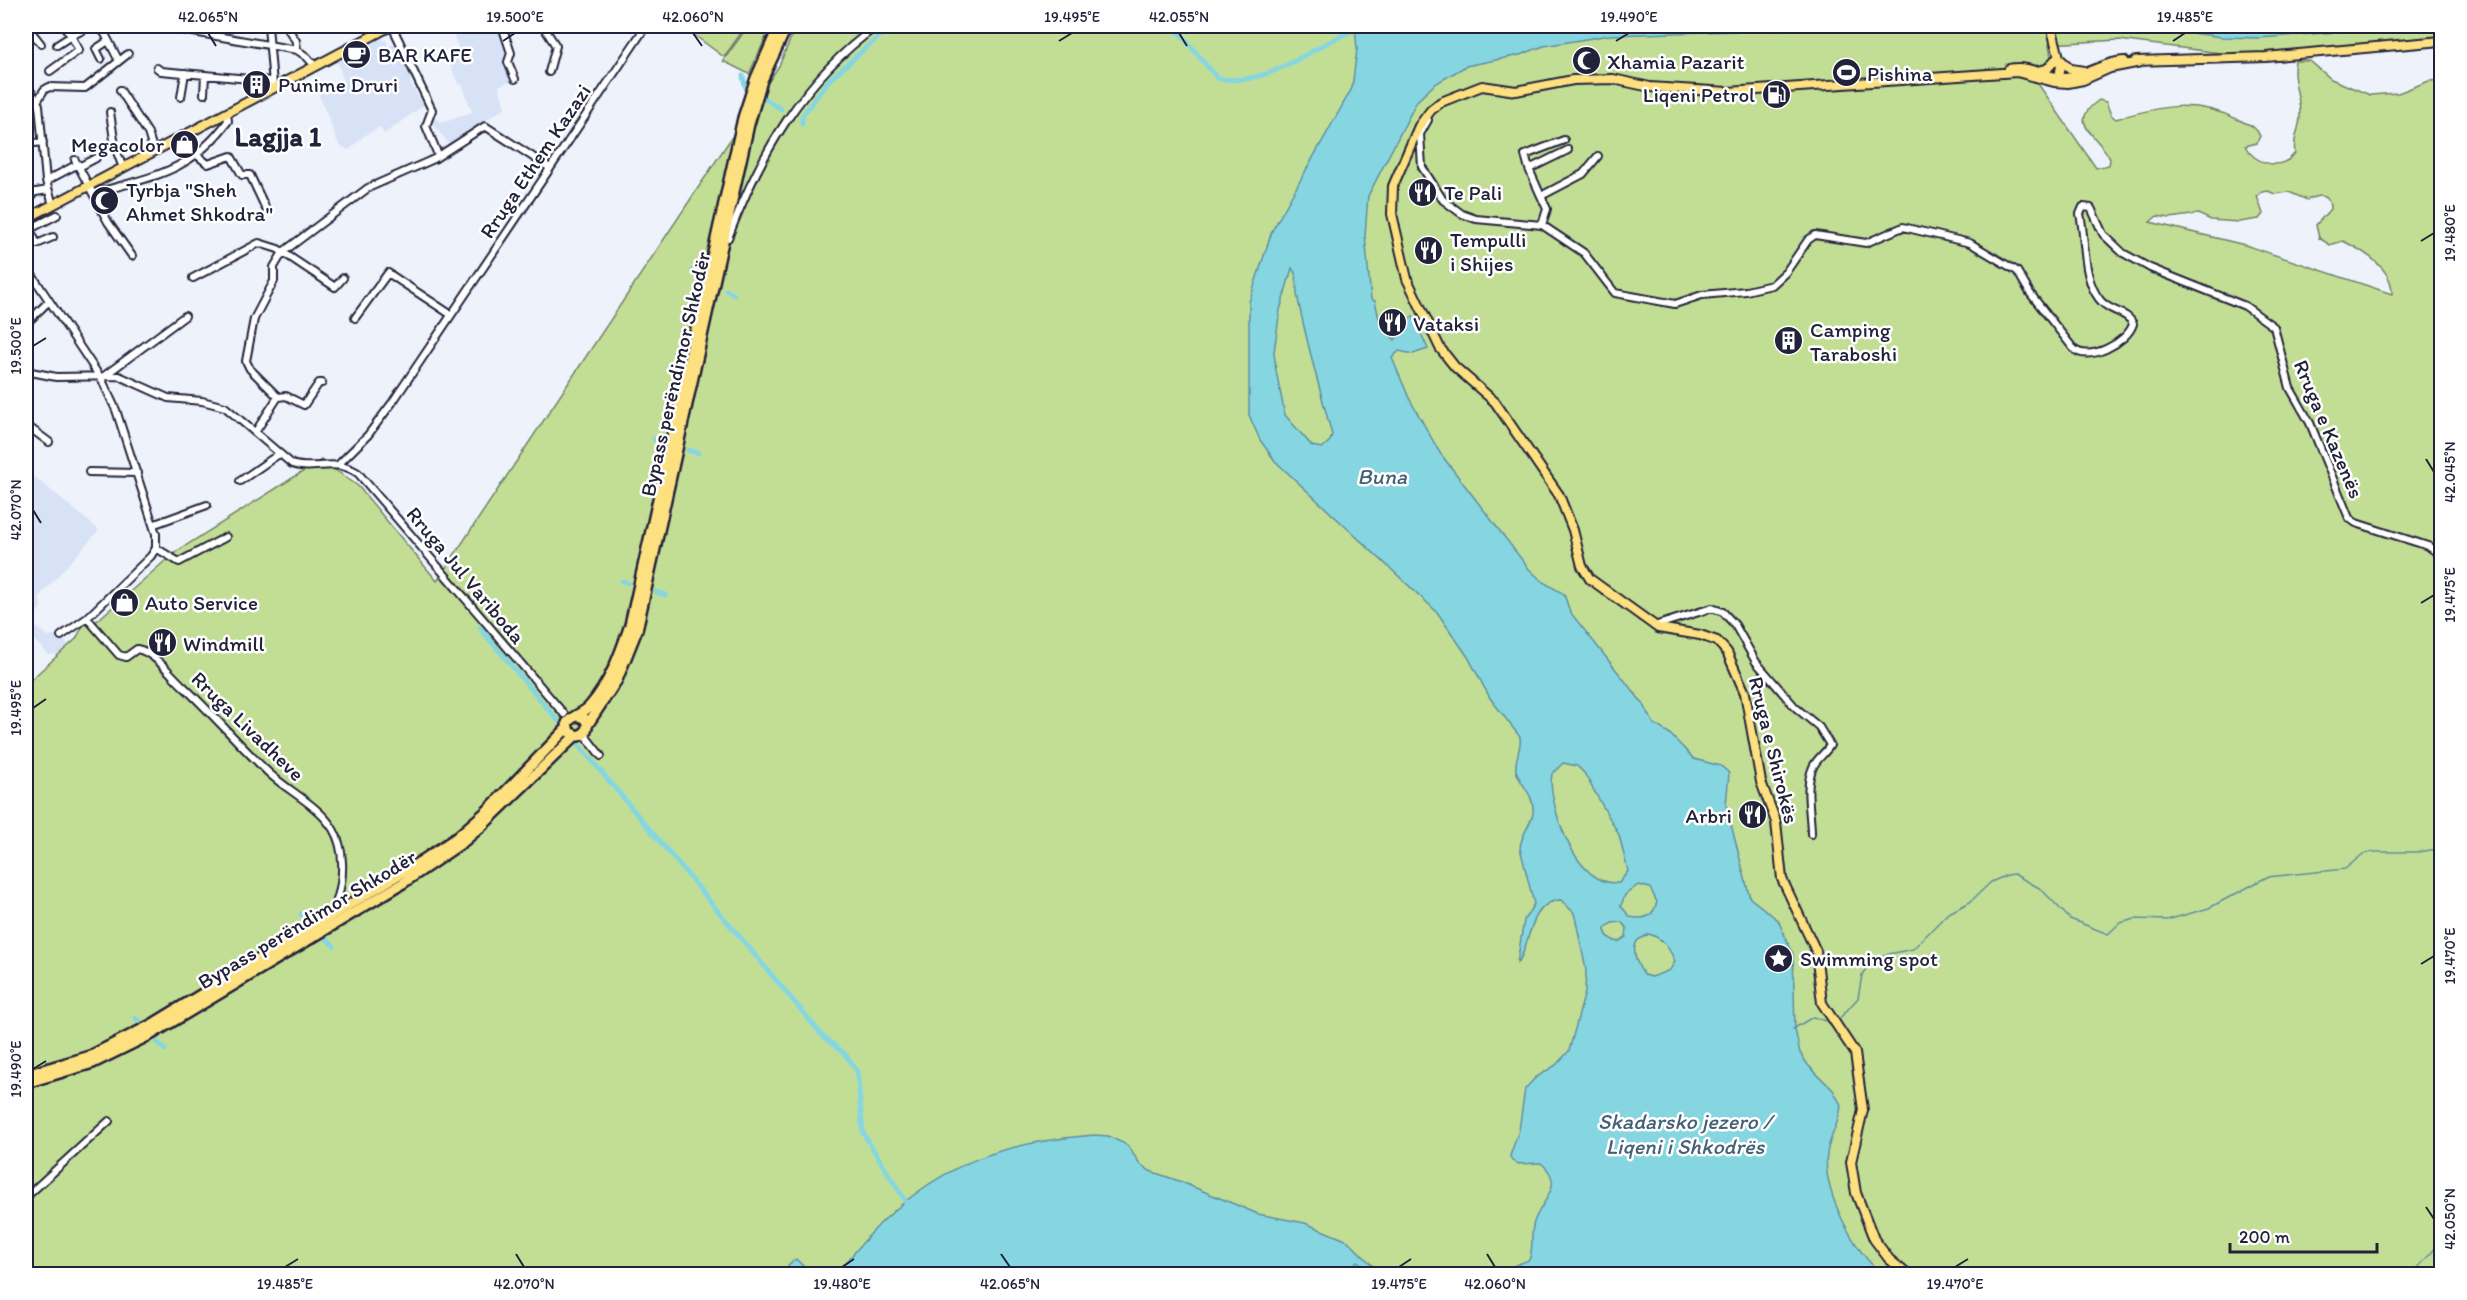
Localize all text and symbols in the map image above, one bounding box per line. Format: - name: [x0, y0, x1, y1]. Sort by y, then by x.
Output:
- text: 42.065°N: [178, 8, 238, 26]
- text: 19.500°E: [486, 8, 544, 26]
- text: 42.060°N: [662, 8, 724, 26]
- text: 19.495°E: [1044, 8, 1100, 26]
- text: 42.055°N: [1149, 8, 1209, 26]
- text: 19.490°E: [1600, 8, 1658, 26]
- text: 19.485°E: [2157, 8, 2213, 26]
- cafe icon: BAR KAFE: [341, 38, 373, 70]
- place label: BAR KAFE: [378, 42, 472, 67]
- mosque icon: Xhamia Pazarit: [1570, 45, 1602, 77]
- place label: Xhamia Pazarit: [1607, 49, 1745, 74]
- sports icon: Pishina: [1830, 57, 1862, 89]
- place label: Pishina: [1867, 61, 1933, 86]
- building icon: Punime Druri: [241, 68, 273, 100]
- place label: Punime Druri: [278, 72, 398, 97]
- fuel station icon: Liqeni Petrol: [1760, 78, 1792, 110]
- street label: Rruga Ethem Kazazi: [474, 79, 596, 243]
- place label: Liqeni Petrol: [1643, 82, 1755, 107]
- district label: Lagjja 1: [235, 120, 322, 153]
- shop icon: Megacolor: [169, 128, 201, 160]
- place label: Megacolor: [71, 132, 165, 157]
- restaurant icon: Te Pali: [1407, 176, 1439, 208]
- place label: Tyrbja "Sheh Ahmet Shkodra": [126, 177, 273, 226]
- place label: Te Pali: [1444, 180, 1502, 205]
- mosque icon: Tyrbja "Sheh Ahmet Shkodra": [89, 185, 121, 217]
- text: 19.480°E: [2441, 204, 2459, 262]
- place label: Tempulli i Shijes: [1450, 227, 1526, 276]
- restaurant icon: Tempulli i Shijes: [1413, 235, 1445, 267]
- street label: Bypass perëndimor Shkodër: [635, 249, 715, 499]
- restaurant icon: Vataksi: [1376, 307, 1408, 339]
- place label: Vataksi: [1413, 311, 1479, 336]
- text: 19.500°E: [7, 317, 25, 375]
- place label: Camping Taraboshi: [1810, 317, 1897, 366]
- building icon: Camping Taraboshi: [1773, 325, 1805, 357]
- street label: Rruga e Kazenës: [2289, 356, 2369, 502]
- text: 42.045°N: [2441, 441, 2459, 503]
- water label: Buna: [1357, 463, 1408, 490]
- text: 42.070°N: [7, 479, 25, 541]
- street label: Rruga Jul Variboda: [401, 501, 531, 649]
- text: 19.475°E: [2441, 567, 2459, 623]
- shop icon: Auto Service: [108, 586, 140, 618]
- place label: Auto Service: [145, 590, 258, 615]
- restaurant icon: Windmill: [146, 627, 178, 659]
- place label: Windmill: [183, 631, 264, 656]
- street label: Rruga Livadheve: [186, 666, 310, 786]
- street label: Rruga e Shirokës: [1744, 674, 1804, 826]
- text: 19.495°E: [7, 680, 25, 736]
- restaurant icon: Arbri: [1737, 799, 1769, 831]
- place label: Arbri: [1686, 803, 1732, 828]
- street label: Bypass perëndimor Shkodër: [193, 844, 421, 994]
- text: 19.470°E: [2441, 928, 2459, 984]
- place icon: Swimming spot: [1763, 942, 1795, 974]
- place label: Swimming spot: [1800, 946, 1938, 971]
- text: 19.490°E: [7, 1040, 25, 1098]
- water label: Skadarsko jezero / Liqeni i Shkodrës: [1598, 1108, 1776, 1160]
- text: 42.050°N: [2441, 1188, 2459, 1250]
- scale bar: [2230, 1216, 2377, 1254]
- text: 200 m: [2239, 1226, 2290, 1248]
- text: 19.485°E: [257, 1275, 313, 1293]
- text: 42.070°N: [493, 1275, 555, 1293]
- text: 19.480°E: [813, 1275, 871, 1293]
- text: 42.065°N: [980, 1275, 1040, 1293]
- text: 19.475°E: [1371, 1275, 1427, 1293]
- text: 42.060°N: [1464, 1275, 1526, 1293]
- text: 19.470°E: [1927, 1275, 1983, 1293]

